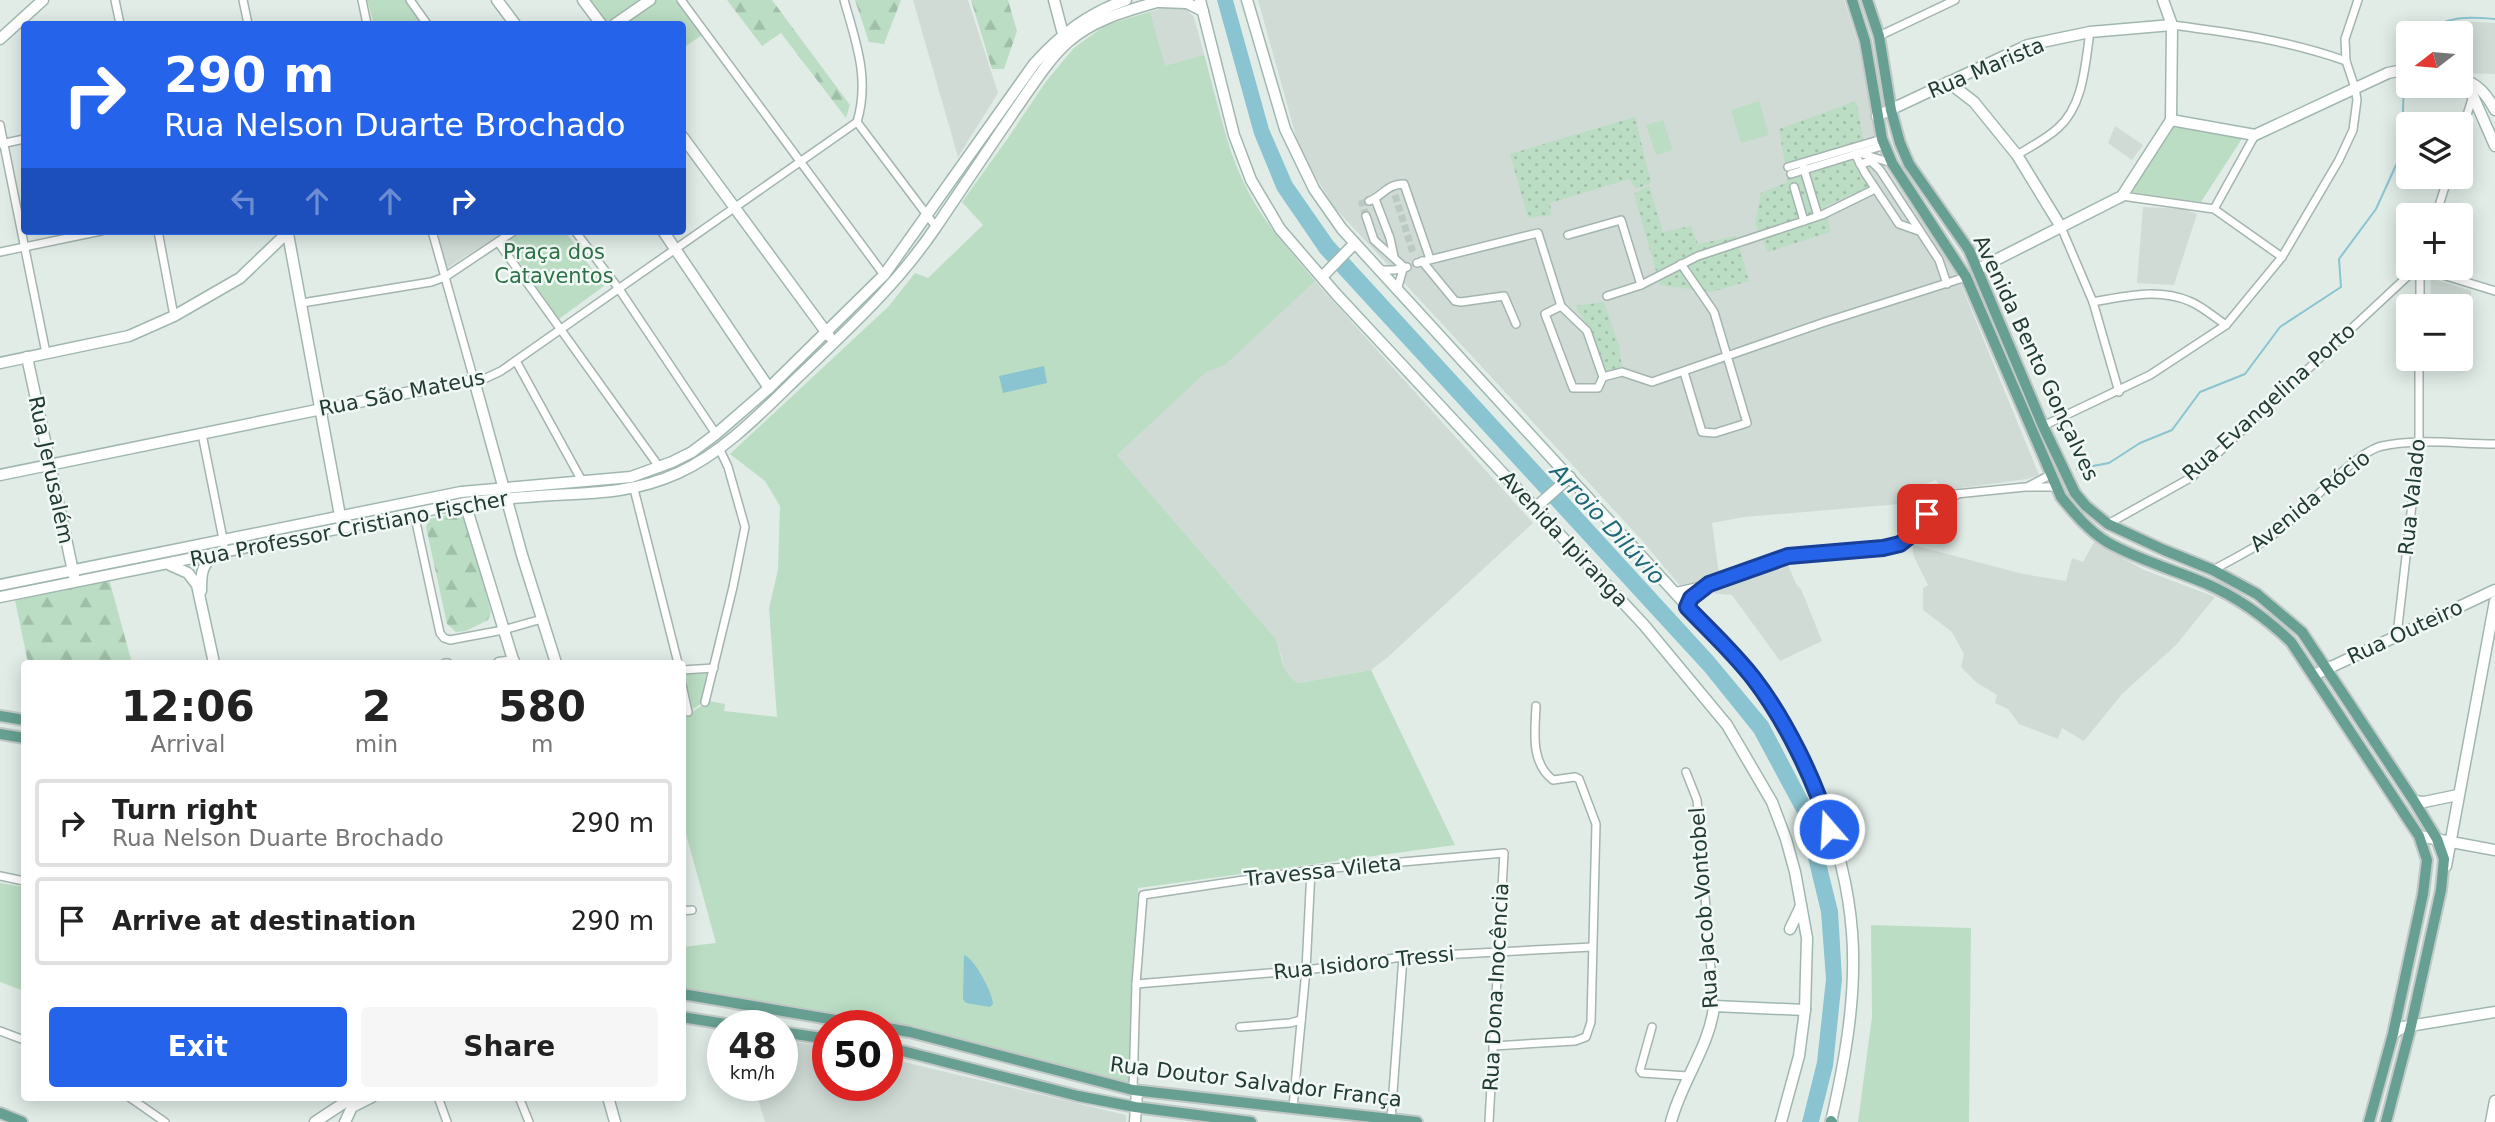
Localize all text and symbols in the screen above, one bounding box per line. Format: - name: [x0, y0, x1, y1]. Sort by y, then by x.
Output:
- north arrow: [2396, 21, 2473, 98]
- map controls: [2396, 21, 2473, 371]
- street label: Rua Marista: [1924, 33, 2048, 103]
- text: 290 m: [164, 47, 334, 104]
- icon: right: [49, 49, 140, 140]
- text: Rua Nelson Duarte Brochado: [164, 106, 626, 144]
- button: layers: [2396, 112, 2473, 189]
- icon: left: [225, 182, 263, 220]
- icon: ahead: [298, 182, 336, 220]
- icon: ahead: [371, 182, 409, 220]
- icon: right: [444, 182, 482, 220]
- button: +: [2396, 203, 2473, 280]
- street label: Avenida Bento Gonçalves: [1969, 232, 2103, 484]
- park label: Praça dos Cataventos: [494, 240, 614, 288]
- button: −: [2396, 294, 2473, 371]
- street label: Rua Evangelina Porto: [2178, 318, 2360, 486]
- street label: Rua São Mateus: [317, 365, 487, 421]
- street label: Rua Jerusalém: [24, 394, 78, 546]
- street label: Rua Valado: [2394, 438, 2430, 556]
- street label: Avenida Rócio: [2245, 445, 2375, 557]
- water label: Arroio Dilúvio: [1544, 457, 1671, 590]
- street label: Avenida Ipiranga: [1495, 466, 1633, 612]
- pin: [1897, 484, 1957, 544]
- street label: Rua Professor Cristiano Fischer: [188, 486, 511, 572]
- icon: arrive: [1908, 495, 1946, 533]
- street label: Rua Outeiro: [2344, 595, 2466, 669]
- text: 12:06: [121, 682, 255, 731]
- text: 2: [362, 682, 391, 731]
- text: 580: [498, 682, 586, 731]
- text: Arrival: [151, 731, 225, 757]
- text: min: [355, 731, 398, 757]
- text: m: [531, 731, 553, 757]
- position arrow: [1792, 792, 1866, 866]
- text: Turn right: [112, 795, 257, 825]
- icon: right: [53, 804, 91, 842]
- street label: Rua Jacob Vontobel: [1685, 806, 1723, 1010]
- text: 290 m: [571, 808, 654, 838]
- text: Rua Nelson Duarte Brochado: [112, 825, 444, 851]
- street label: Travessa Vileta: [1242, 851, 1403, 891]
- street label: Rua Dona Inocência: [1479, 882, 1513, 1092]
- icon: arrive: [53, 902, 91, 940]
- text: Arrive at destination: [112, 906, 416, 936]
- text: 290 m: [571, 906, 654, 936]
- street label: Rua Isidoro Tressi: [1272, 942, 1456, 984]
- button: Exit: [49, 1007, 347, 1087]
- button: Share: [361, 1007, 658, 1087]
- speed limit sign: 50: [812, 1010, 903, 1101]
- text: 48: [728, 1026, 777, 1066]
- street label: Rua Doutor Salvador França: [1109, 1052, 1403, 1112]
- text: km/h: [730, 1062, 775, 1083]

